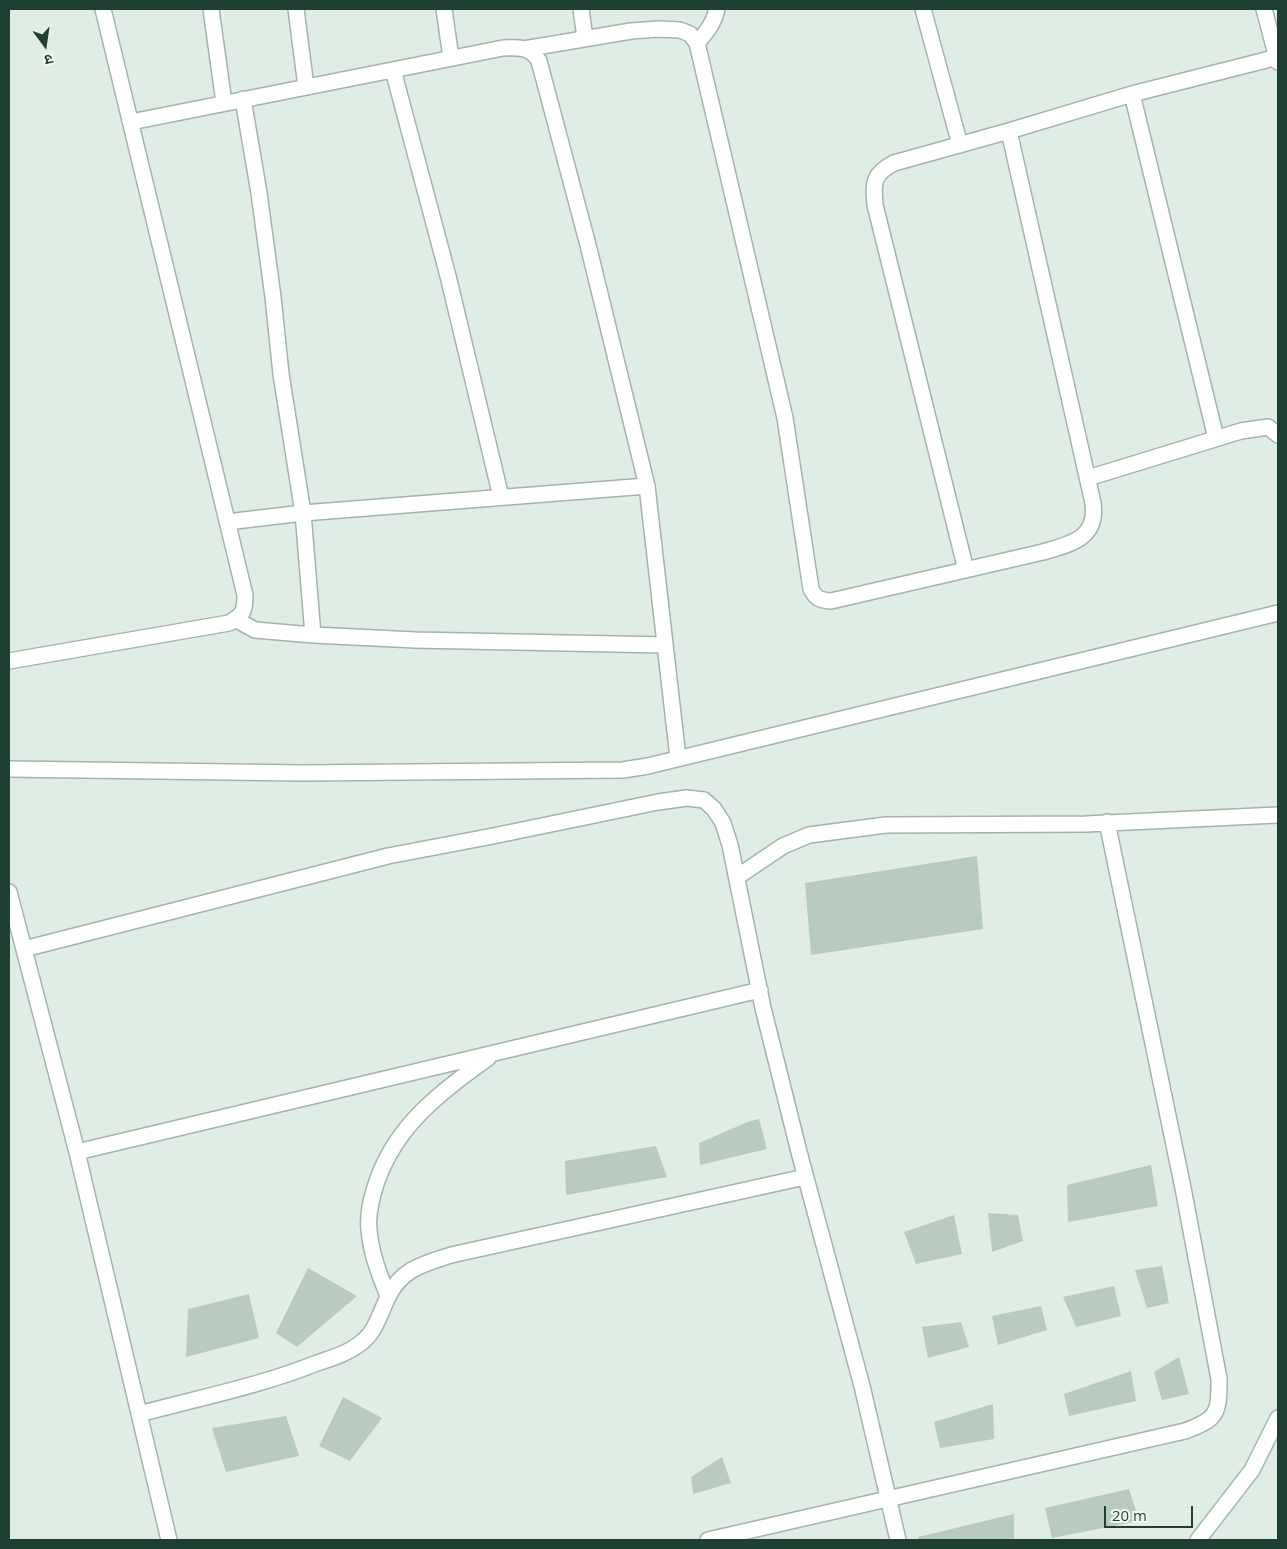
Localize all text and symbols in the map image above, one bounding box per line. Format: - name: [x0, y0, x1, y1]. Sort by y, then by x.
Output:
- north arrow: [20, 20, 70, 70]
- text: उ: [42, 50, 55, 70]
- scale bar: [1107, 1496, 1196, 1528]
- text: 20 m: [1112, 1505, 1147, 1525]

